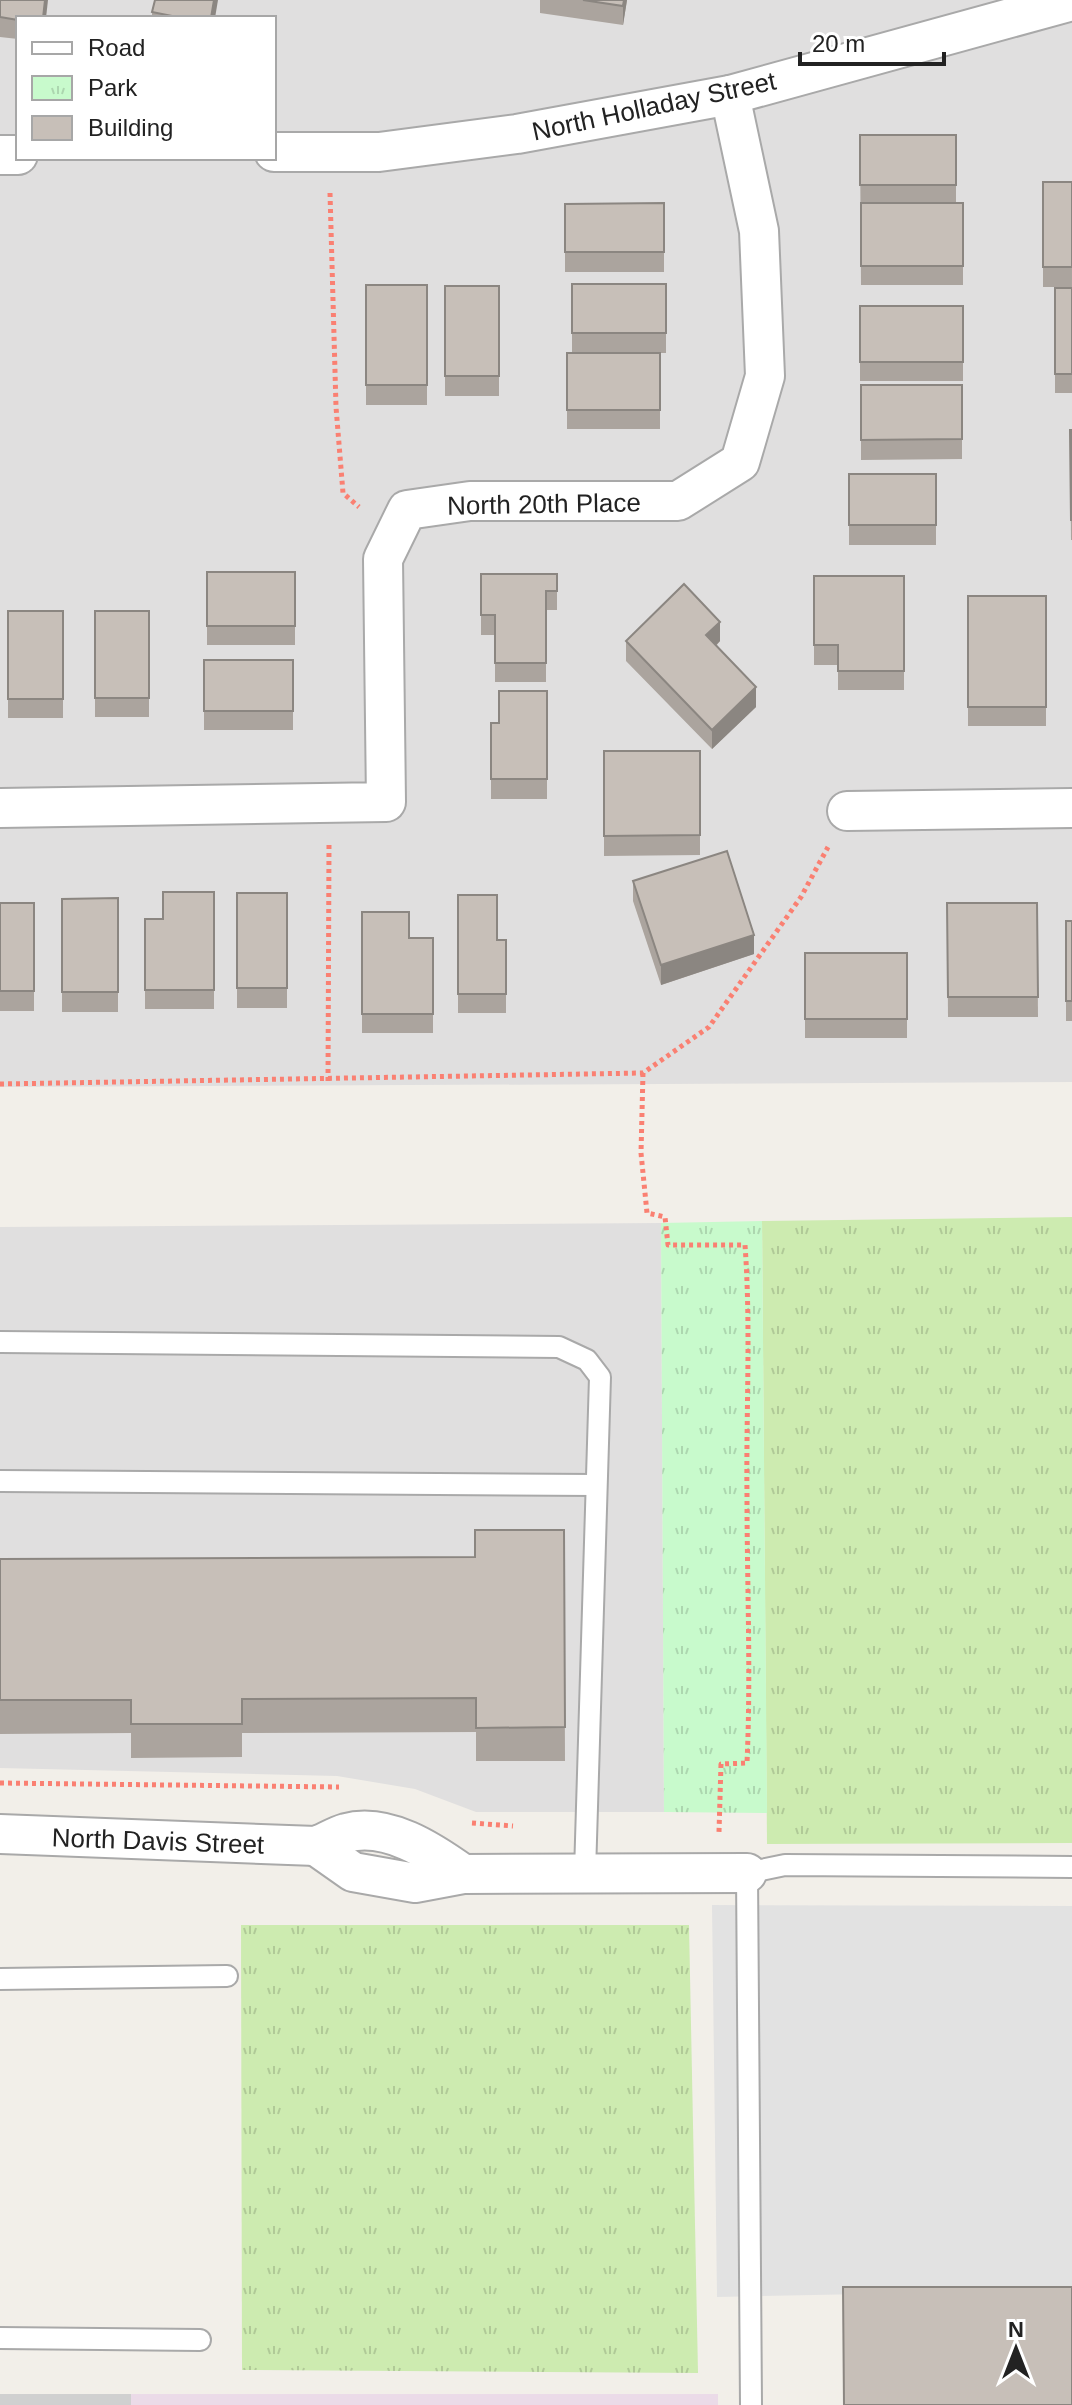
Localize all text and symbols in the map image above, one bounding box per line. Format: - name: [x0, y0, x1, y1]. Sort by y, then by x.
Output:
- legend: [16, 16, 276, 160]
- scale bar: [800, 16, 944, 66]
- text: 20 m: [812, 30, 865, 57]
- text: Road: [88, 34, 145, 61]
- street label: North Holladay Street: [529, 65, 779, 147]
- text: Park: [88, 74, 138, 101]
- text: Building: [88, 114, 173, 141]
- street label: North 20th Place: [447, 487, 641, 521]
- street label: North Davis Street: [51, 1822, 265, 1860]
- north arrow: [976, 2309, 1056, 2389]
- text: N: [1008, 2317, 1024, 2342]

